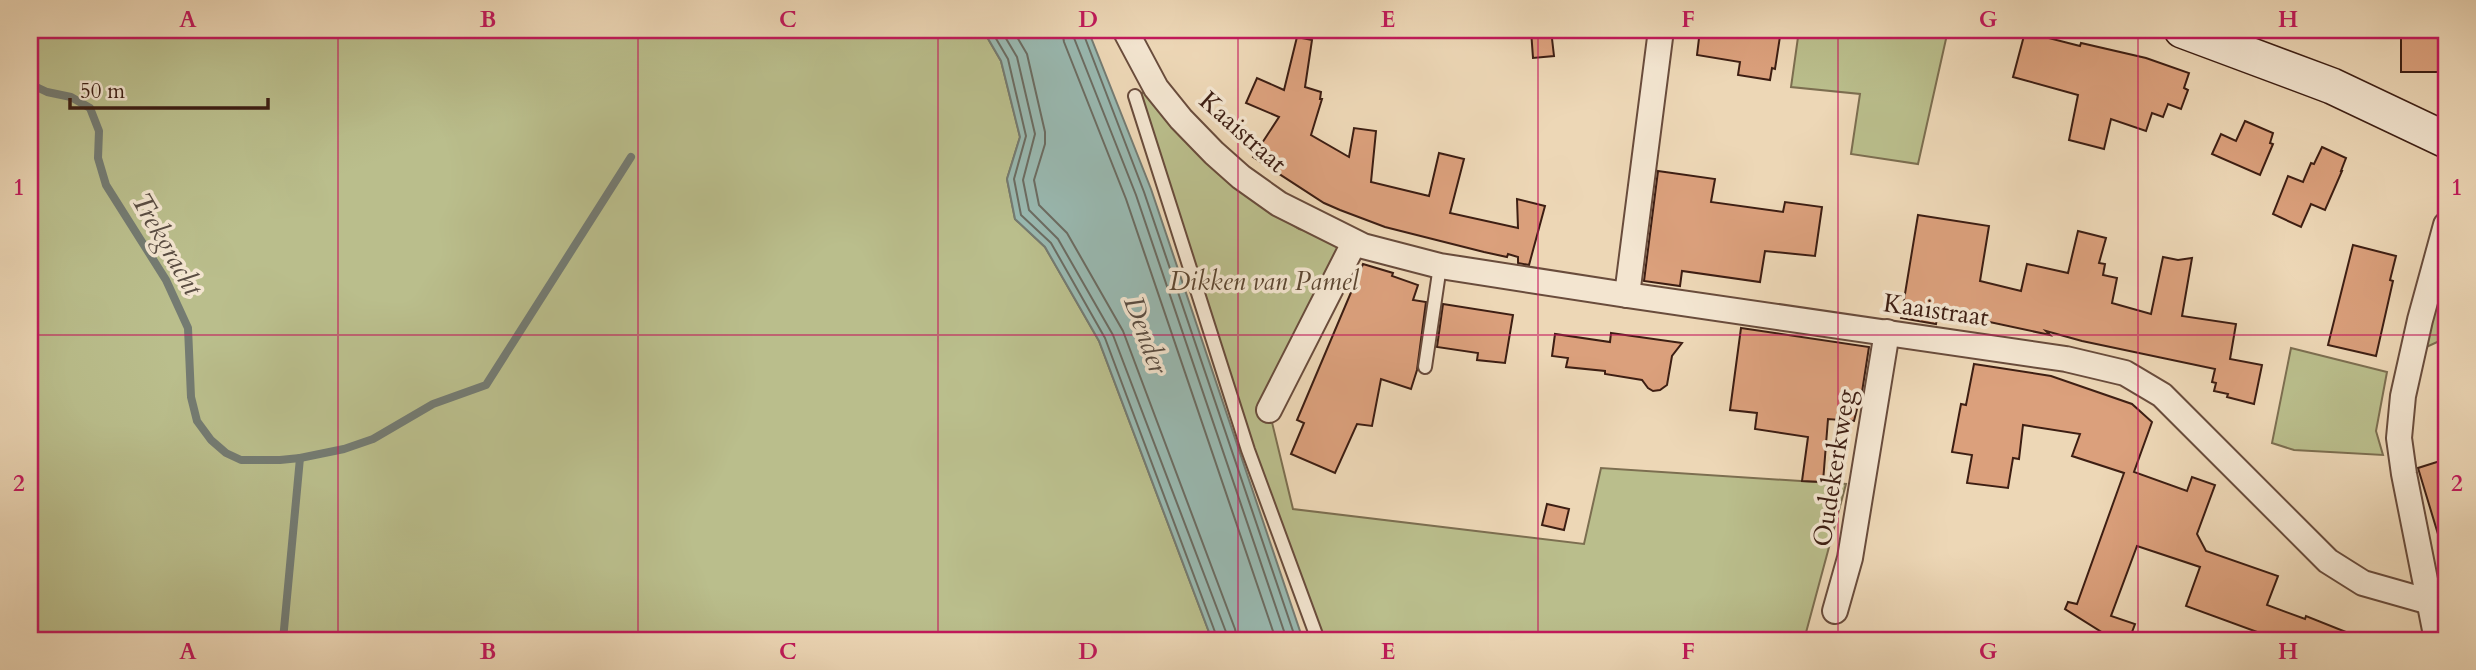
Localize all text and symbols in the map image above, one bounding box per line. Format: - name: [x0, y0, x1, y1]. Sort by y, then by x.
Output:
- text: A: [179, 4, 197, 35]
- text: B: [480, 4, 496, 35]
- text: C: [779, 4, 797, 35]
- text: D: [1078, 4, 1098, 35]
- text: E: [1381, 4, 1395, 35]
- text: F: [1681, 4, 1695, 35]
- text: G: [1979, 4, 1998, 35]
- text: H: [2278, 4, 2298, 35]
- scale bar: [70, 66, 268, 110]
- text: 50 m: [80, 77, 125, 106]
- street label: Kaaistraat: [1192, 83, 1294, 181]
- text: 1: [13, 172, 25, 203]
- text: 1: [2451, 172, 2463, 203]
- water label: Trekgracht: [122, 185, 212, 303]
- park label: Dikken van Pamel: [1169, 264, 1360, 299]
- street label: Kaaistraat: [1881, 285, 1991, 335]
- water label: Dender: [1114, 291, 1178, 380]
- street label: Oudekerkweg: [1804, 386, 1864, 549]
- text: 2: [13, 468, 25, 499]
- text: 2: [2451, 468, 2463, 499]
- text: A: [179, 636, 197, 667]
- text: B: [480, 636, 496, 667]
- text: C: [779, 636, 797, 667]
- text: D: [1078, 636, 1098, 667]
- text: E: [1381, 636, 1395, 667]
- text: F: [1681, 636, 1695, 667]
- text: G: [1979, 636, 1998, 667]
- text: H: [2278, 636, 2298, 667]

